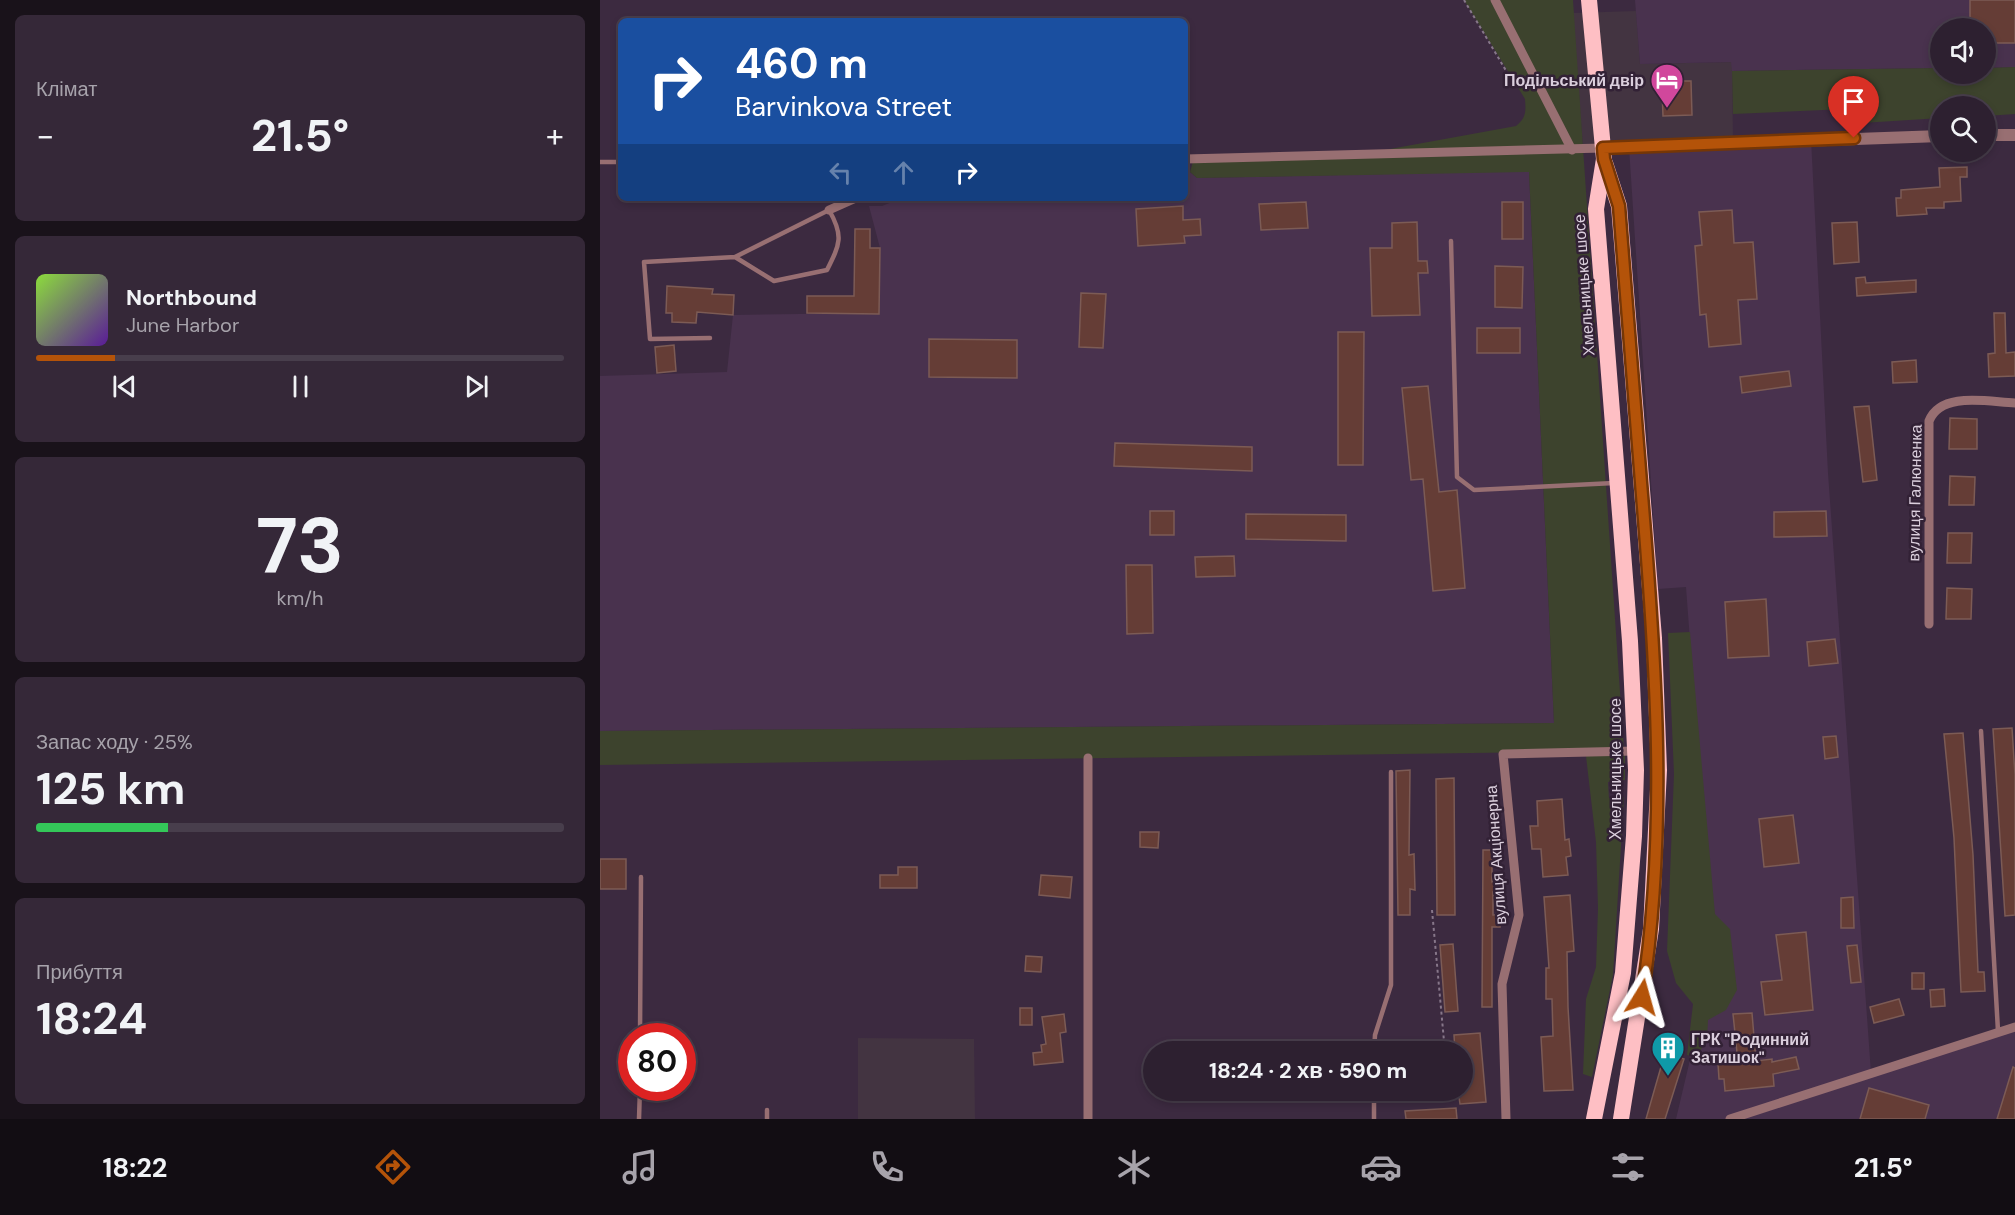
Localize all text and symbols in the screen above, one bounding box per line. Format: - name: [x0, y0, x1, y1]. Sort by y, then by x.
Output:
- map controls: [1930, 18, 1996, 162]
- button: sound: [1930, 18, 1996, 84]
- text: 460 m: [735, 36, 868, 91]
- icon: right: [636, 42, 714, 120]
- hotel icon: Подільський двір: [1649, 62, 1685, 109]
- place label: Подільський двір: [1504, 70, 1644, 91]
- text: Клімат: [36, 76, 97, 102]
- pin: [1828, 76, 1879, 138]
- icon: arrive: [1837, 85, 1870, 118]
- text: Barvinkova Street: [735, 89, 952, 124]
- button: search: [1930, 96, 1996, 162]
- text: 21.5°: [251, 106, 349, 165]
- text: −: [36, 114, 54, 157]
- text: +: [546, 114, 564, 157]
- icon: left: [824, 156, 857, 189]
- icon: ahead: [887, 156, 920, 189]
- icon: right: [950, 156, 983, 189]
- street label: Хмельницьке шосе: [1569, 213, 1599, 357]
- text: Northbound: [126, 283, 257, 312]
- text: June Harbor: [126, 312, 239, 338]
- icon: previous: [108, 370, 141, 403]
- icon: pause: [284, 370, 317, 403]
- icon: next: [460, 370, 493, 403]
- street label: вулиця Галюненка: [1903, 424, 1927, 562]
- text: 73: [256, 495, 344, 596]
- text: km/h: [276, 585, 324, 611]
- street label: Хмельницьке шосе: [1605, 698, 1626, 840]
- text: Запас ходу · 25%: [36, 729, 193, 755]
- text: 125 km: [36, 759, 185, 818]
- street label: вулиця Акціонерна: [1481, 784, 1511, 925]
- text: Прибуття: [36, 959, 123, 985]
- position arrow: [1610, 965, 1674, 1029]
- text: 18:24: [36, 989, 147, 1048]
- speed limit sign: 80: [618, 1023, 696, 1101]
- place label: ГРК "Родинний Затишок": [1691, 1029, 1809, 1068]
- building icon: ГРК "Родинний Затишок": [1650, 1030, 1686, 1077]
- text: 18:24 · 2 хв · 590 m: [1209, 1056, 1407, 1085]
- icon: directions: [372, 1146, 414, 1188]
- icon: music: [619, 1146, 661, 1188]
- icon: phone: [866, 1146, 908, 1188]
- icon: climate: [1113, 1146, 1155, 1188]
- icon: car: [1360, 1146, 1402, 1188]
- icon: filters: [1607, 1146, 1649, 1188]
- text: 18:22: [102, 1150, 167, 1185]
- text: 21.5°: [1854, 1150, 1913, 1185]

